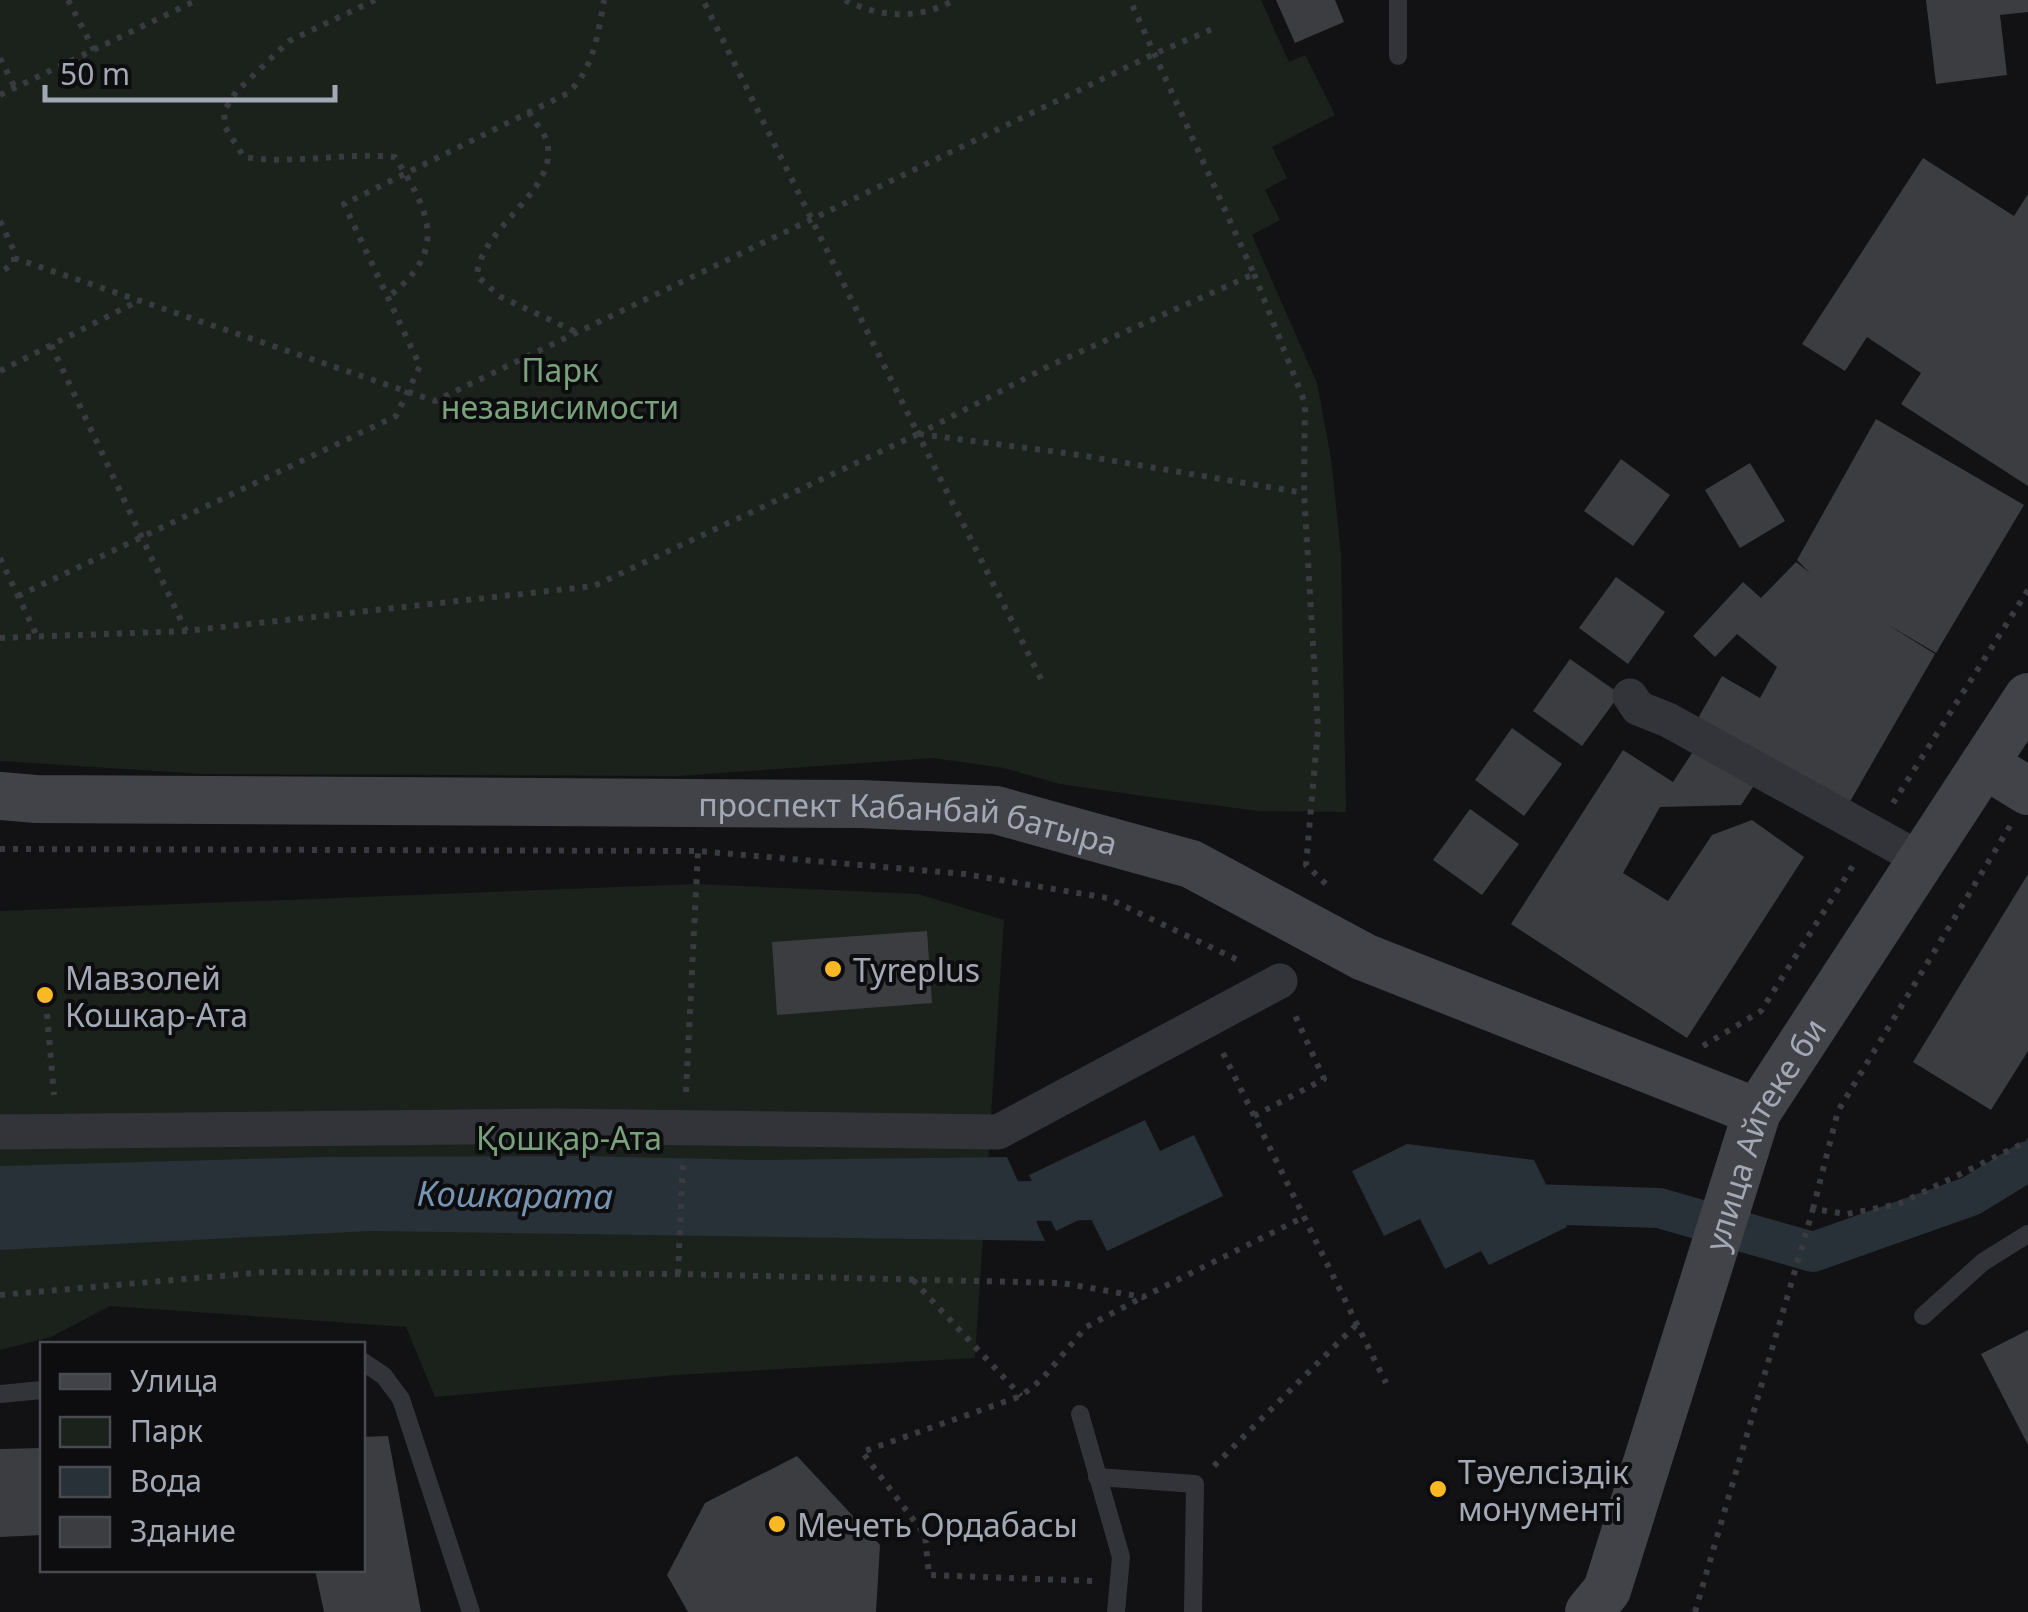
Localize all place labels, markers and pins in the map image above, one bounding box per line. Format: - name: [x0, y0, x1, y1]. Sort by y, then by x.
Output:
- place label: Tyreplus: [853, 948, 980, 991]
- place label: Мавзолей Кошкар-Ата: [65, 956, 248, 1036]
- marker: Tyreplus: [822, 958, 844, 980]
- marker: Мавзолей Кошкар-Ата: [34, 984, 56, 1006]
- place label: Тәуелсіздік монументі: [1458, 1450, 1629, 1530]
- marker: Тәуелсіздік монументі: [1427, 1478, 1449, 1500]
- place label: Мечеть Ордабасы: [797, 1503, 1078, 1546]
- marker: Мечеть Ордабасы: [766, 1513, 788, 1535]

